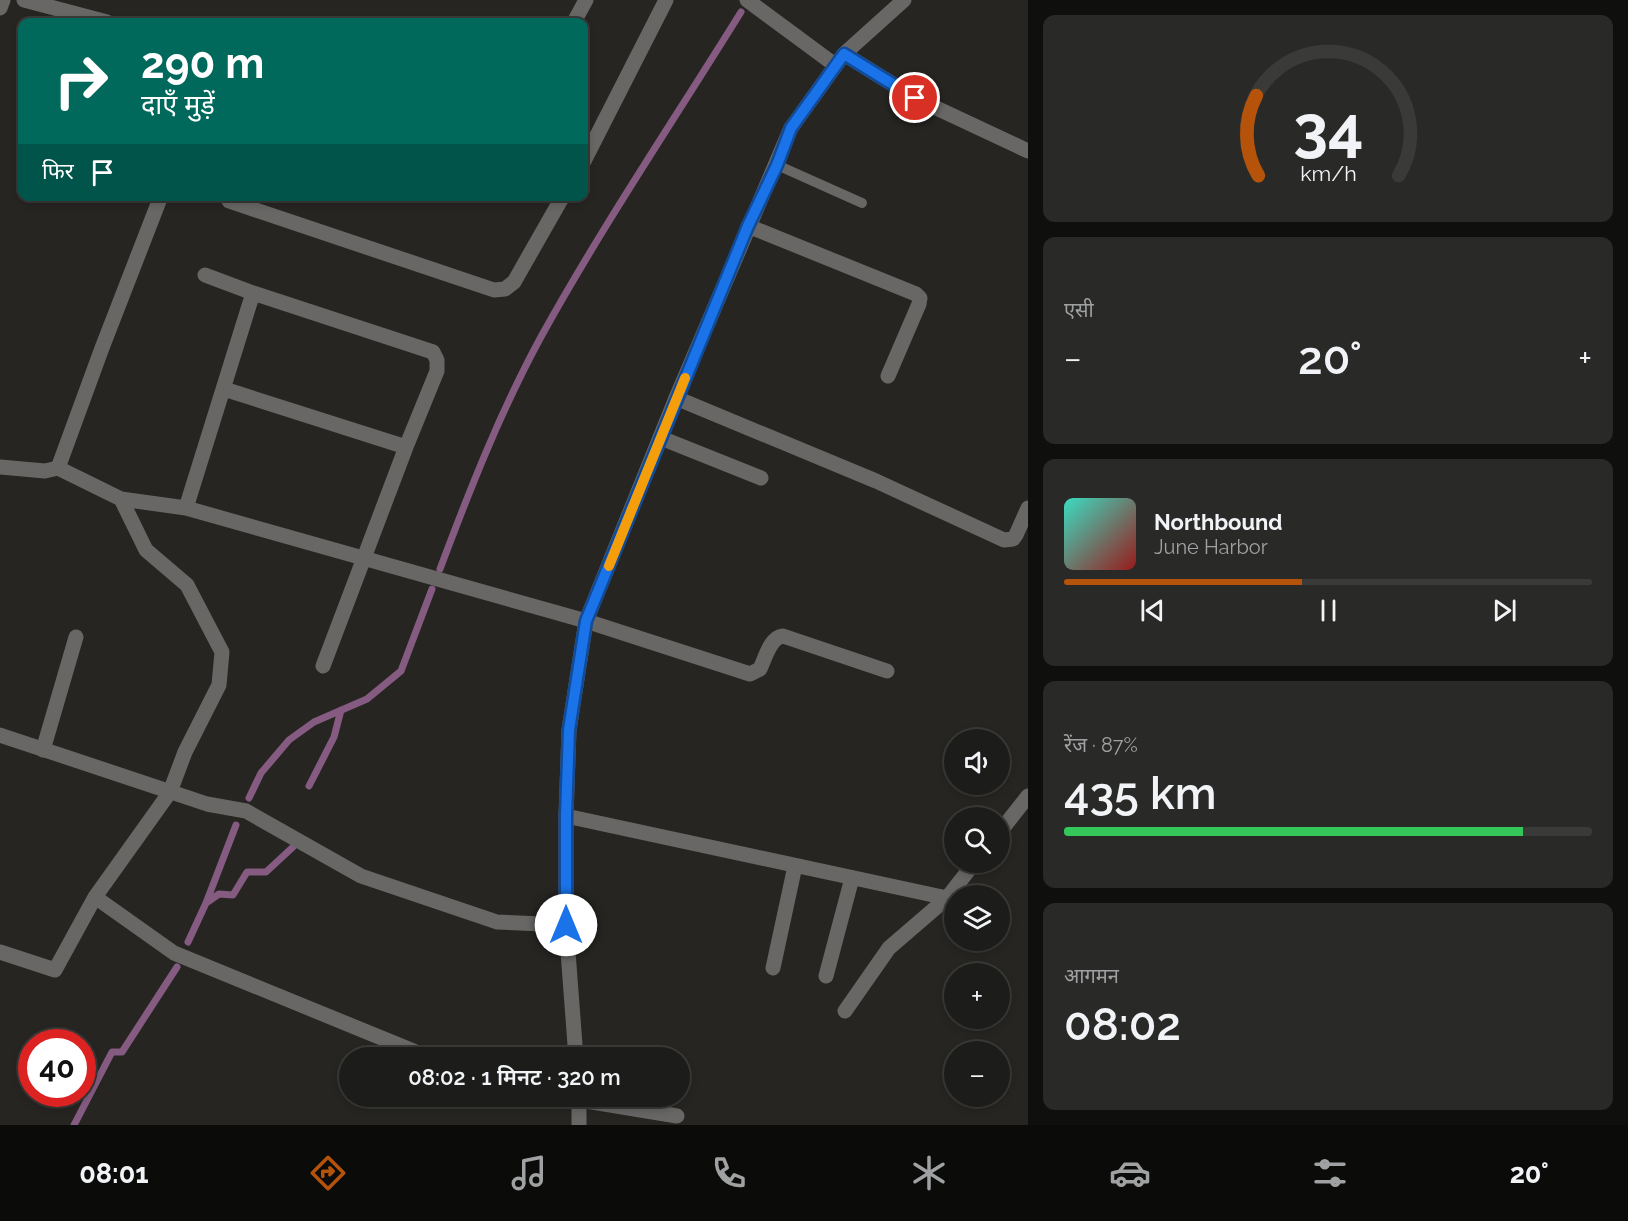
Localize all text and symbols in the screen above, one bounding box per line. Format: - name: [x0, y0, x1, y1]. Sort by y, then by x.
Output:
- text: 290 m: [141, 39, 264, 88]
- icon: right: [42, 42, 120, 120]
- pin: [889, 72, 940, 123]
- icon: arrive: [898, 81, 931, 114]
- text: दाएँ मुड़ें: [141, 89, 215, 120]
- text: 34: [1293, 91, 1363, 165]
- icon: arrive: [86, 156, 119, 189]
- text: फिर: [42, 158, 74, 184]
- text: km/h: [1300, 161, 1356, 186]
- text: एसी: [1064, 298, 1094, 322]
- text: 20°: [1298, 332, 1362, 385]
- text: −: [1064, 339, 1082, 378]
- text: +: [1578, 339, 1592, 378]
- text: Northbound: [1154, 509, 1283, 535]
- text: June Harbor: [1154, 535, 1268, 559]
- icon: previous: [1136, 594, 1169, 627]
- icon: pause: [1312, 594, 1345, 627]
- icon: next: [1488, 594, 1521, 627]
- map controls: [944, 729, 1010, 1107]
- button: sound: [944, 729, 1010, 795]
- text: रेंज · 87%: [1064, 733, 1138, 757]
- text: 435 km: [1064, 767, 1216, 820]
- button: search: [944, 807, 1010, 873]
- button: layers: [944, 885, 1010, 951]
- position arrow: [534, 893, 598, 957]
- button: +: [944, 963, 1010, 1029]
- text: आगमन: [1064, 964, 1119, 988]
- text: 08:02: [1064, 998, 1181, 1051]
- speed limit sign: 40: [18, 1029, 96, 1107]
- button: −: [944, 1041, 1010, 1107]
- text: 08:02 · 1 मिनट · 320 m: [408, 1064, 621, 1090]
- icon: directions: [307, 1152, 349, 1194]
- icon: music: [508, 1152, 550, 1194]
- icon: phone: [708, 1152, 750, 1194]
- icon: climate: [908, 1152, 950, 1194]
- icon: car: [1109, 1152, 1151, 1194]
- icon: filters: [1309, 1152, 1351, 1194]
- text: 08:01: [79, 1158, 149, 1189]
- text: 20°: [1510, 1158, 1549, 1189]

